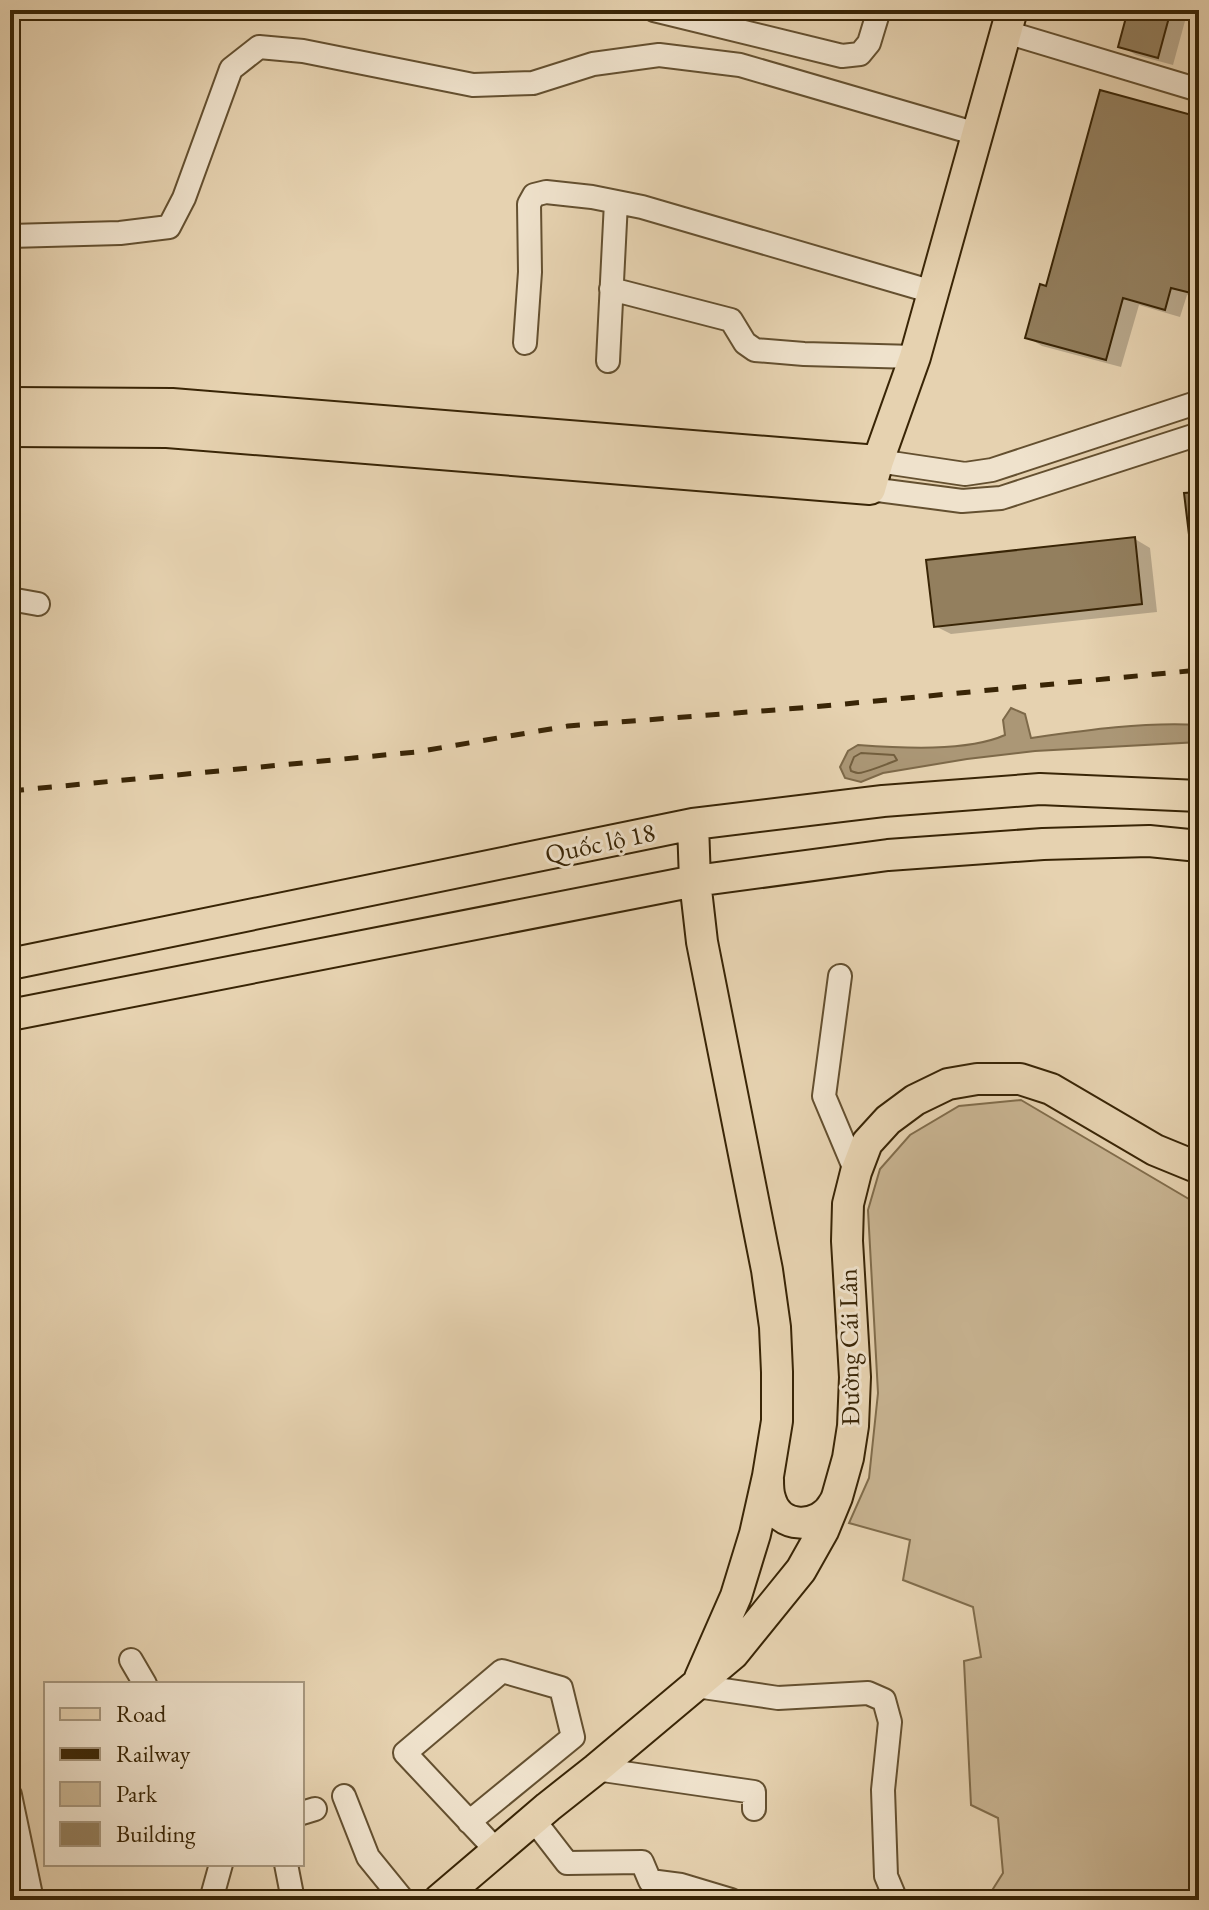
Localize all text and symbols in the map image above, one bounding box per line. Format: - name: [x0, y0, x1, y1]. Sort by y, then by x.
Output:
- street label: Quốc lộ 18: [542, 815, 658, 871]
- street label: Đường Cái Lân: [831, 1268, 867, 1426]
- legend: [44, 1682, 304, 1866]
- text: Road: [116, 1698, 167, 1729]
- text: Railway: [116, 1738, 191, 1769]
- text: Park: [116, 1778, 158, 1809]
- text: Building: [116, 1818, 196, 1849]

